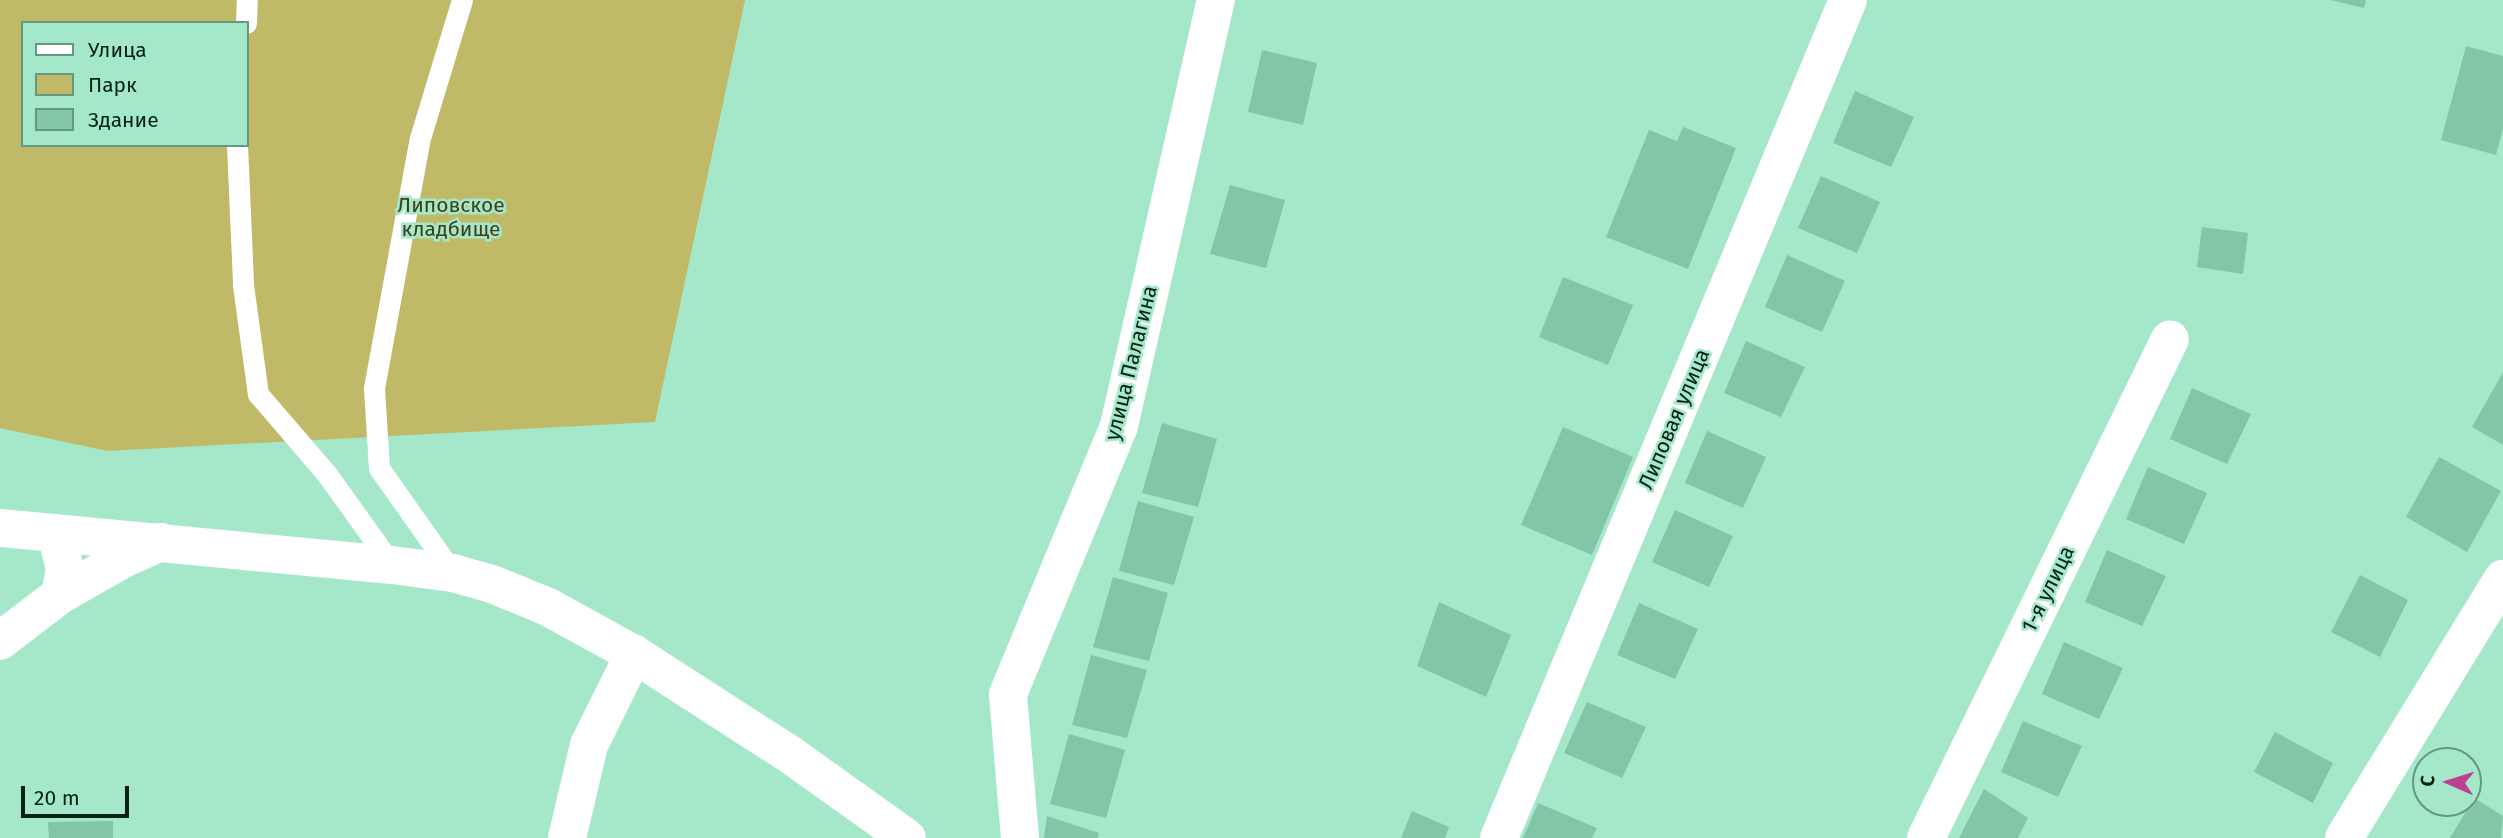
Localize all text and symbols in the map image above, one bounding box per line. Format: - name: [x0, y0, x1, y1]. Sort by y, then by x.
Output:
- legend: [21, 21, 248, 147]
- text: Улица: [88, 37, 147, 63]
- text: Парк: [88, 72, 137, 98]
- text: Здание: [88, 107, 159, 133]
- park label: Липовское кладбище: [397, 192, 505, 242]
- street label: улица Палагина: [1100, 283, 1162, 443]
- street label: Липовая улица: [1633, 345, 1715, 493]
- street label: 1-я улица: [2016, 542, 2080, 636]
- north arrow: [2412, 747, 2482, 817]
- scale bar: [24, 772, 133, 816]
- text: С: [2416, 775, 2439, 787]
- text: 20 m: [34, 785, 80, 811]

